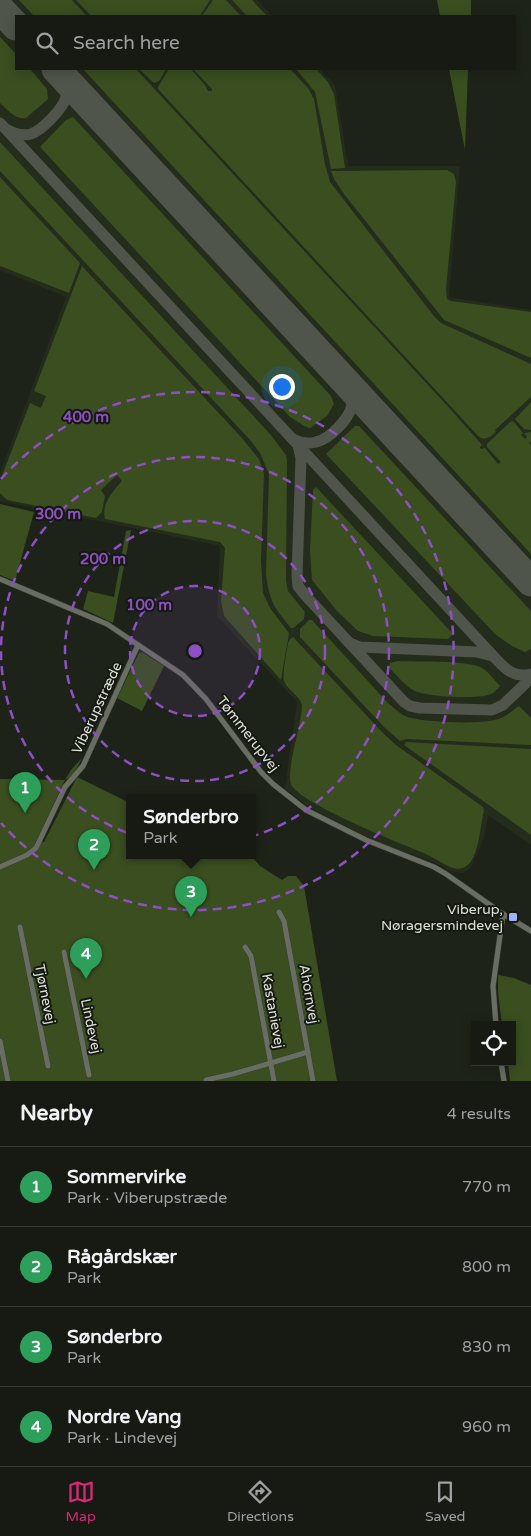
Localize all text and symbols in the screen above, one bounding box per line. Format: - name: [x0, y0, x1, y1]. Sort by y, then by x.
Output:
- search box: [15, 15, 516, 70]
- icon: search: [33, 29, 61, 57]
- text: Search here: [73, 32, 180, 54]
- your location: [269, 374, 295, 400]
- text: 400 m: [63, 408, 109, 426]
- text: 300 m: [35, 505, 81, 523]
- text: 200 m: [80, 550, 126, 568]
- text: 100 m: [126, 596, 172, 614]
- centre of rings: [186, 642, 204, 660]
- street label: Viberupstræde: [68, 659, 126, 757]
- street label: Tømmerupvej: [213, 693, 283, 775]
- pin: 1: [9, 772, 41, 813]
- popup: [126, 794, 256, 859]
- text: Sønderbro: [143, 806, 239, 828]
- text: Park: [143, 828, 177, 848]
- pin: 2: [78, 829, 110, 870]
- pin: 3: [175, 876, 207, 917]
- place label: Viberup, Nøragersmindevej: [381, 901, 503, 934]
- marker: Viberup, Nøragersmindevej: [507, 911, 519, 923]
- pin: 4: [70, 938, 102, 979]
- street label: Tjørnevej: [31, 962, 59, 1026]
- street label: Ahornvej: [295, 963, 323, 1025]
- street label: Kastanievej: [258, 972, 288, 1050]
- street label: Lindevej: [77, 997, 105, 1055]
- map controls: [471, 1021, 516, 1066]
- button: locate: [471, 1021, 516, 1066]
- text: Nearby: [20, 1101, 93, 1126]
- text: 4 results: [447, 1104, 511, 1124]
- text: Sommervirke: [67, 1166, 186, 1188]
- text: 1: [31, 1177, 41, 1197]
- text: 770 m: [462, 1177, 511, 1197]
- text: Park · Viberupstræde: [67, 1188, 227, 1208]
- text: Rågårdskær: [67, 1246, 177, 1268]
- text: 2: [31, 1257, 41, 1277]
- text: 800 m: [462, 1257, 511, 1277]
- text: Park: [67, 1268, 101, 1288]
- text: Sønderbro: [67, 1326, 162, 1348]
- text: 3: [31, 1337, 41, 1357]
- text: 830 m: [462, 1337, 511, 1357]
- text: Park: [67, 1348, 101, 1368]
- text: Nordre Vang: [67, 1406, 182, 1428]
- text: 4: [31, 1417, 41, 1437]
- text: 960 m: [462, 1417, 511, 1437]
- text: Park · Lindevej: [67, 1428, 177, 1448]
- tab: Map: [66, 1478, 96, 1525]
- tab: Directions: [227, 1478, 294, 1525]
- tab: Saved: [425, 1478, 465, 1525]

